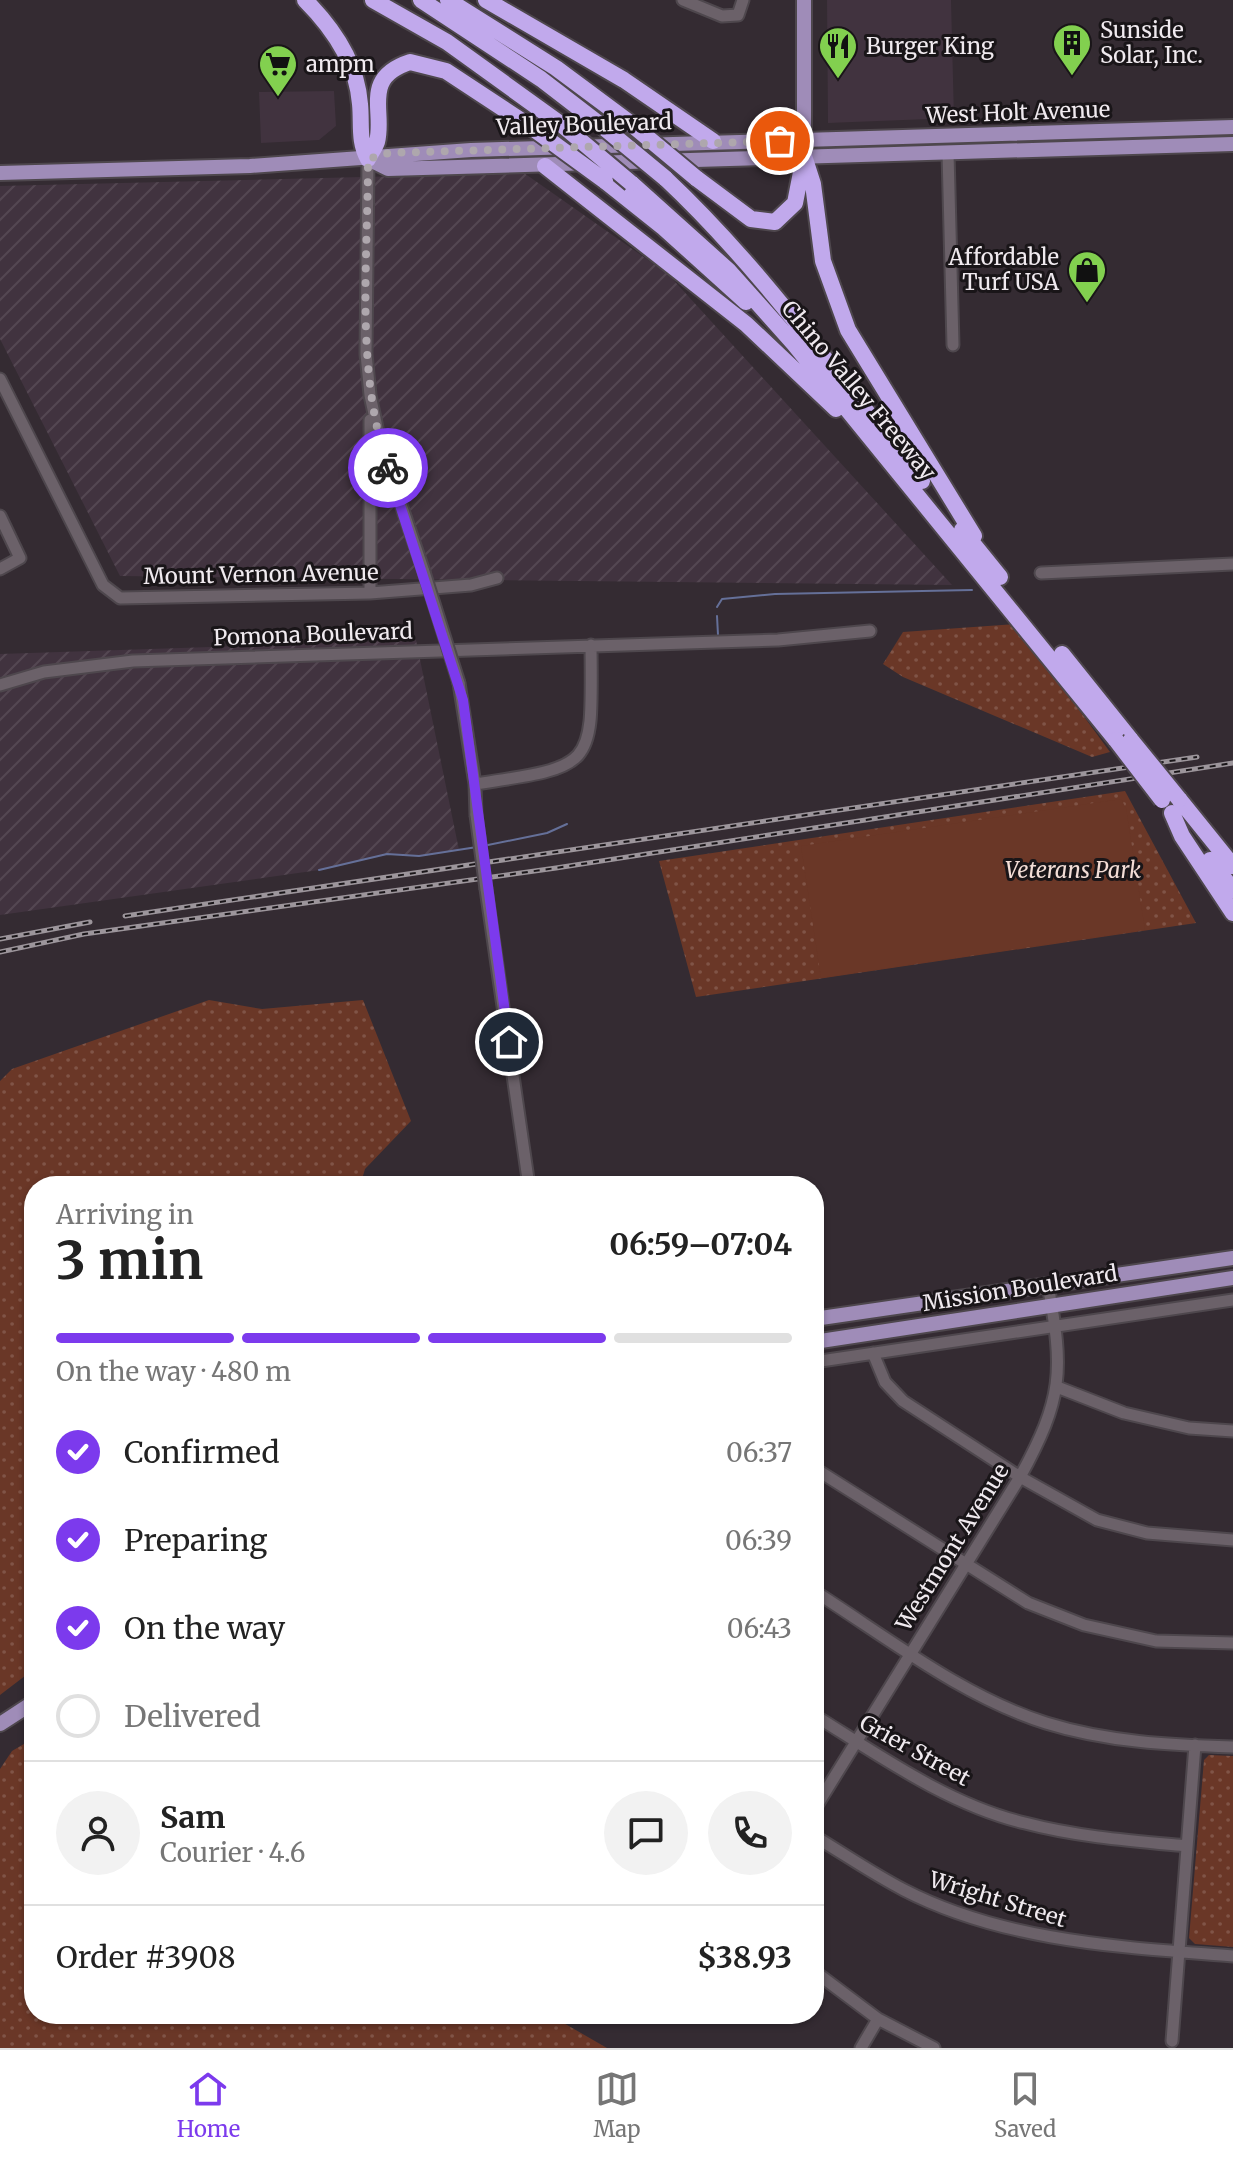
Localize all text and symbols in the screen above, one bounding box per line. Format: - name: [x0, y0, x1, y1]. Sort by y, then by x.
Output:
- place label: Sunside Solar, Inc.: [1100, 16, 1203, 69]
- building icon: Sunside Solar, Inc.: [1051, 22, 1093, 77]
- restaurant icon: Burger King: [817, 25, 859, 80]
- place label: Burger King: [866, 32, 994, 60]
- supermarket icon: ampm: [257, 43, 299, 98]
- place label: ampm: [306, 50, 375, 78]
- street label: West Holt Avenue: [924, 95, 1111, 129]
- street label: Valley Boulevard: [495, 107, 672, 141]
- pin: [746, 107, 814, 175]
- icon: bag: [758, 119, 802, 163]
- place label: Affordable Turf USA: [948, 243, 1059, 296]
- shop icon: Affordable Turf USA: [1066, 249, 1108, 304]
- street label: Chino Valley Freeway: [776, 295, 942, 486]
- courier: [348, 428, 428, 508]
- icon: bike: [366, 446, 410, 490]
- street label: Mount Vernon Avenue: [143, 558, 379, 590]
- street label: Pomona Boulevard: [213, 617, 413, 651]
- park label: Veterans Park: [1005, 856, 1141, 884]
- pin: [475, 1008, 543, 1076]
- icon: home: [487, 1020, 531, 1064]
- text: Arriving in: [56, 1198, 194, 1231]
- text: 06:59–07:04: [609, 1225, 792, 1263]
- text: 3 min: [56, 1228, 203, 1293]
- street label: Mission Boulevard: [921, 1259, 1119, 1317]
- text: On the way · 480 m: [56, 1355, 291, 1388]
- icon: check: [56, 1430, 100, 1474]
- text: Confirmed: [124, 1433, 279, 1471]
- text: 06:37: [726, 1436, 792, 1469]
- street label: Westmont Avenue: [889, 1458, 1015, 1637]
- icon: check: [56, 1518, 100, 1562]
- text: Preparing: [124, 1521, 267, 1559]
- text: 06:39: [725, 1524, 792, 1557]
- icon: check: [56, 1606, 100, 1650]
- text: On the way: [124, 1609, 285, 1647]
- text: 06:43: [727, 1612, 792, 1645]
- text: Delivered: [124, 1697, 261, 1735]
- street label: Grier Street: [855, 1708, 976, 1792]
- button: person: [56, 1791, 140, 1875]
- button: chat: [604, 1791, 688, 1875]
- button: phone: [708, 1791, 792, 1875]
- text: Sam: [160, 1798, 225, 1836]
- text: Courier · 4.6: [160, 1836, 306, 1869]
- street label: Wright Street: [925, 1865, 1070, 1933]
- text: Order #3908: [56, 1938, 236, 1976]
- text: $38.93: [697, 1938, 792, 1976]
- tab: Home: [177, 2067, 240, 2143]
- tab: Map: [594, 2067, 640, 2143]
- tab: Saved: [994, 2067, 1056, 2143]

